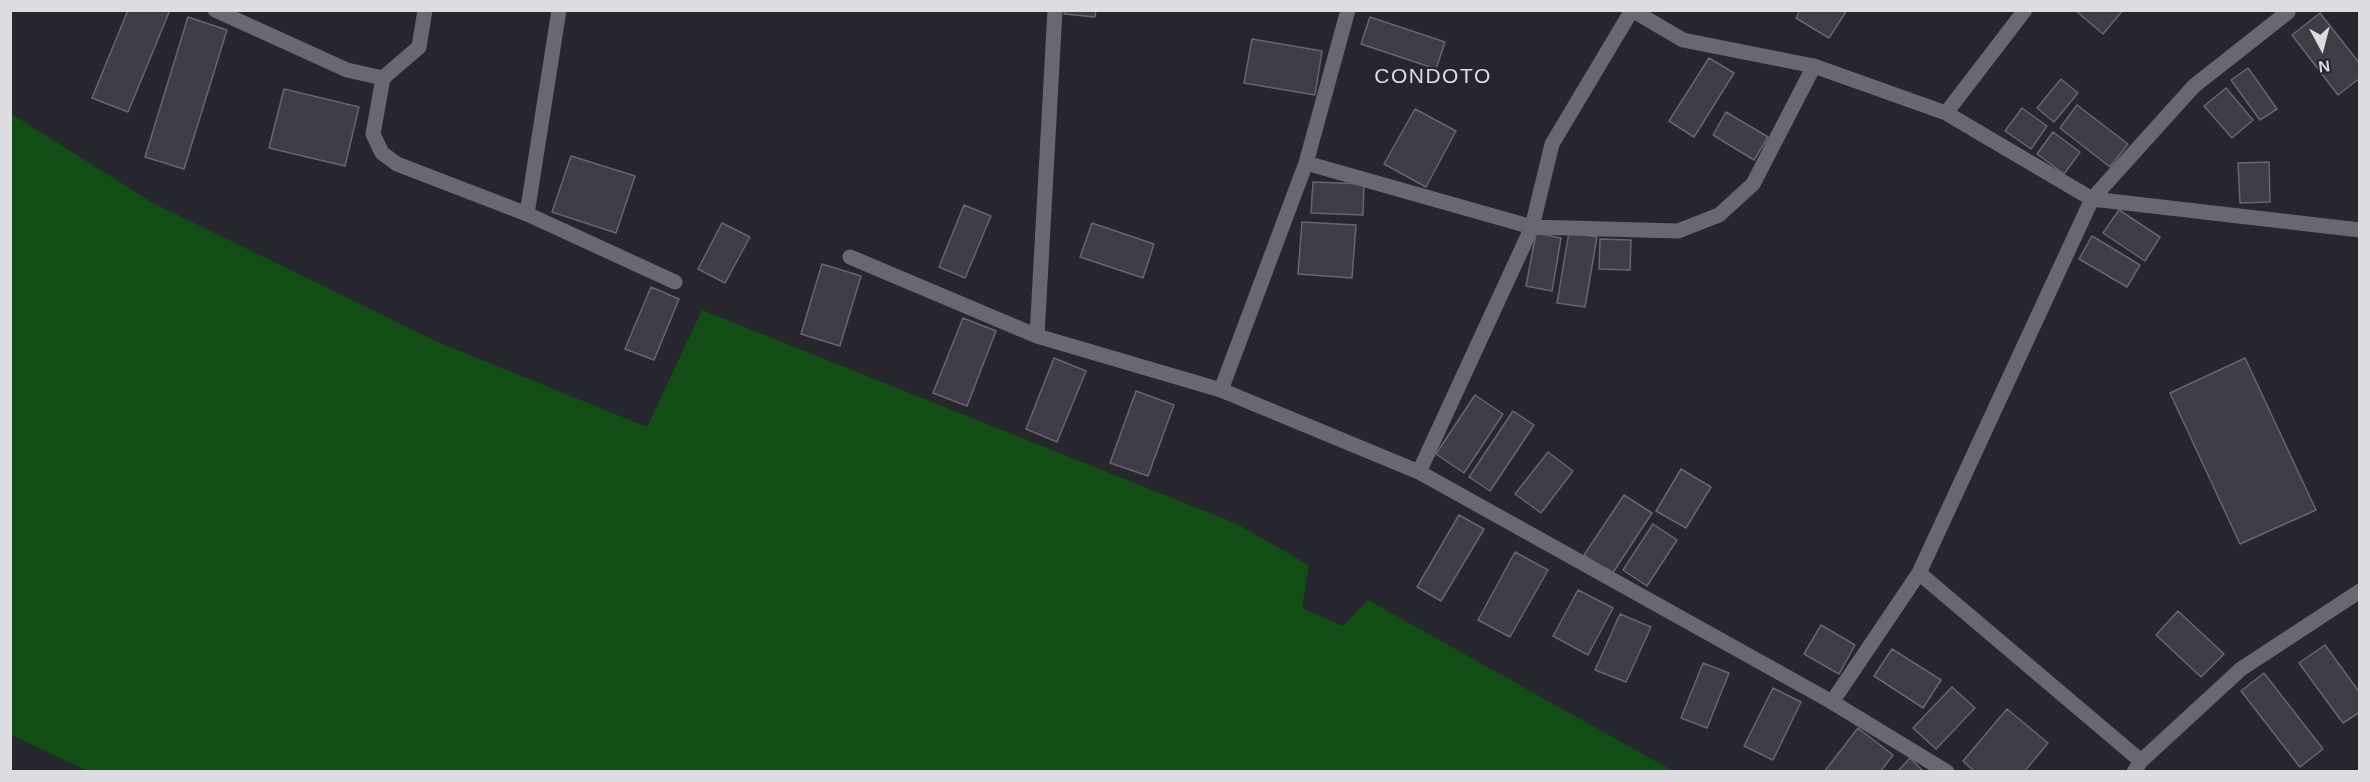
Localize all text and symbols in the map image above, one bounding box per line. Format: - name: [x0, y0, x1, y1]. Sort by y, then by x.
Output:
- north arrow: [2292, 18, 2352, 78]
- text: N: [2317, 57, 2331, 76]
- district label: CONDOTO: [1374, 64, 1492, 90]

